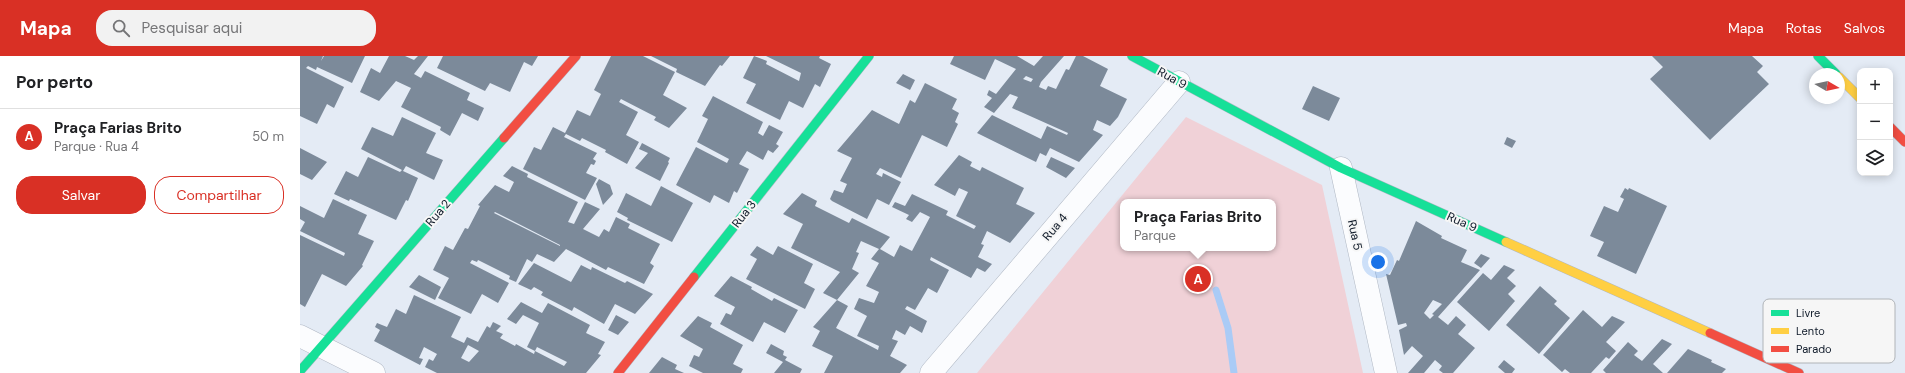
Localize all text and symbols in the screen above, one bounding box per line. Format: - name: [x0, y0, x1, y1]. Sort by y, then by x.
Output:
- search box: [96, 10, 376, 46]
- text: Mapa: [20, 16, 72, 41]
- icon: search: [110, 17, 132, 39]
- text: Pesquisar aqui: [142, 18, 242, 38]
- text: Mapa: [1728, 19, 1764, 37]
- text: Rotas: [1786, 19, 1822, 37]
- text: Salvos: [1844, 19, 1885, 37]
- street label: Rua 9: [1154, 63, 1190, 93]
- north arrow: [1809, 68, 1845, 104]
- map controls: [1857, 68, 1893, 176]
- button: +: [1857, 68, 1893, 104]
- text: Por perto: [16, 71, 93, 93]
- button: −: [1857, 104, 1893, 140]
- text: Praça Farias Brito: [54, 118, 182, 138]
- text: A: [24, 128, 34, 145]
- text: 50 m: [252, 128, 284, 145]
- text: Parque · Rua 4: [54, 138, 139, 155]
- button: layers: [1857, 140, 1893, 176]
- button: Salvar: [16, 176, 146, 214]
- button: Compartilhar: [154, 176, 284, 214]
- street label: Rua 2: [422, 196, 454, 230]
- street label: Rua 3: [728, 197, 760, 231]
- popup: [1120, 199, 1276, 251]
- text: Praça Farias Brito: [1134, 207, 1262, 227]
- street label: Rua 9: [1444, 208, 1480, 236]
- street label: Rua 4: [1039, 210, 1071, 244]
- street label: Rua 5: [1344, 218, 1366, 252]
- text: Parque: [1134, 227, 1176, 244]
- your location: [1368, 252, 1388, 272]
- pin: A: [1185, 264, 1211, 294]
- legend: [1763, 299, 1895, 363]
- text: Livre: [1796, 306, 1820, 320]
- text: Lento: [1796, 324, 1825, 338]
- text: Parado: [1796, 342, 1832, 356]

